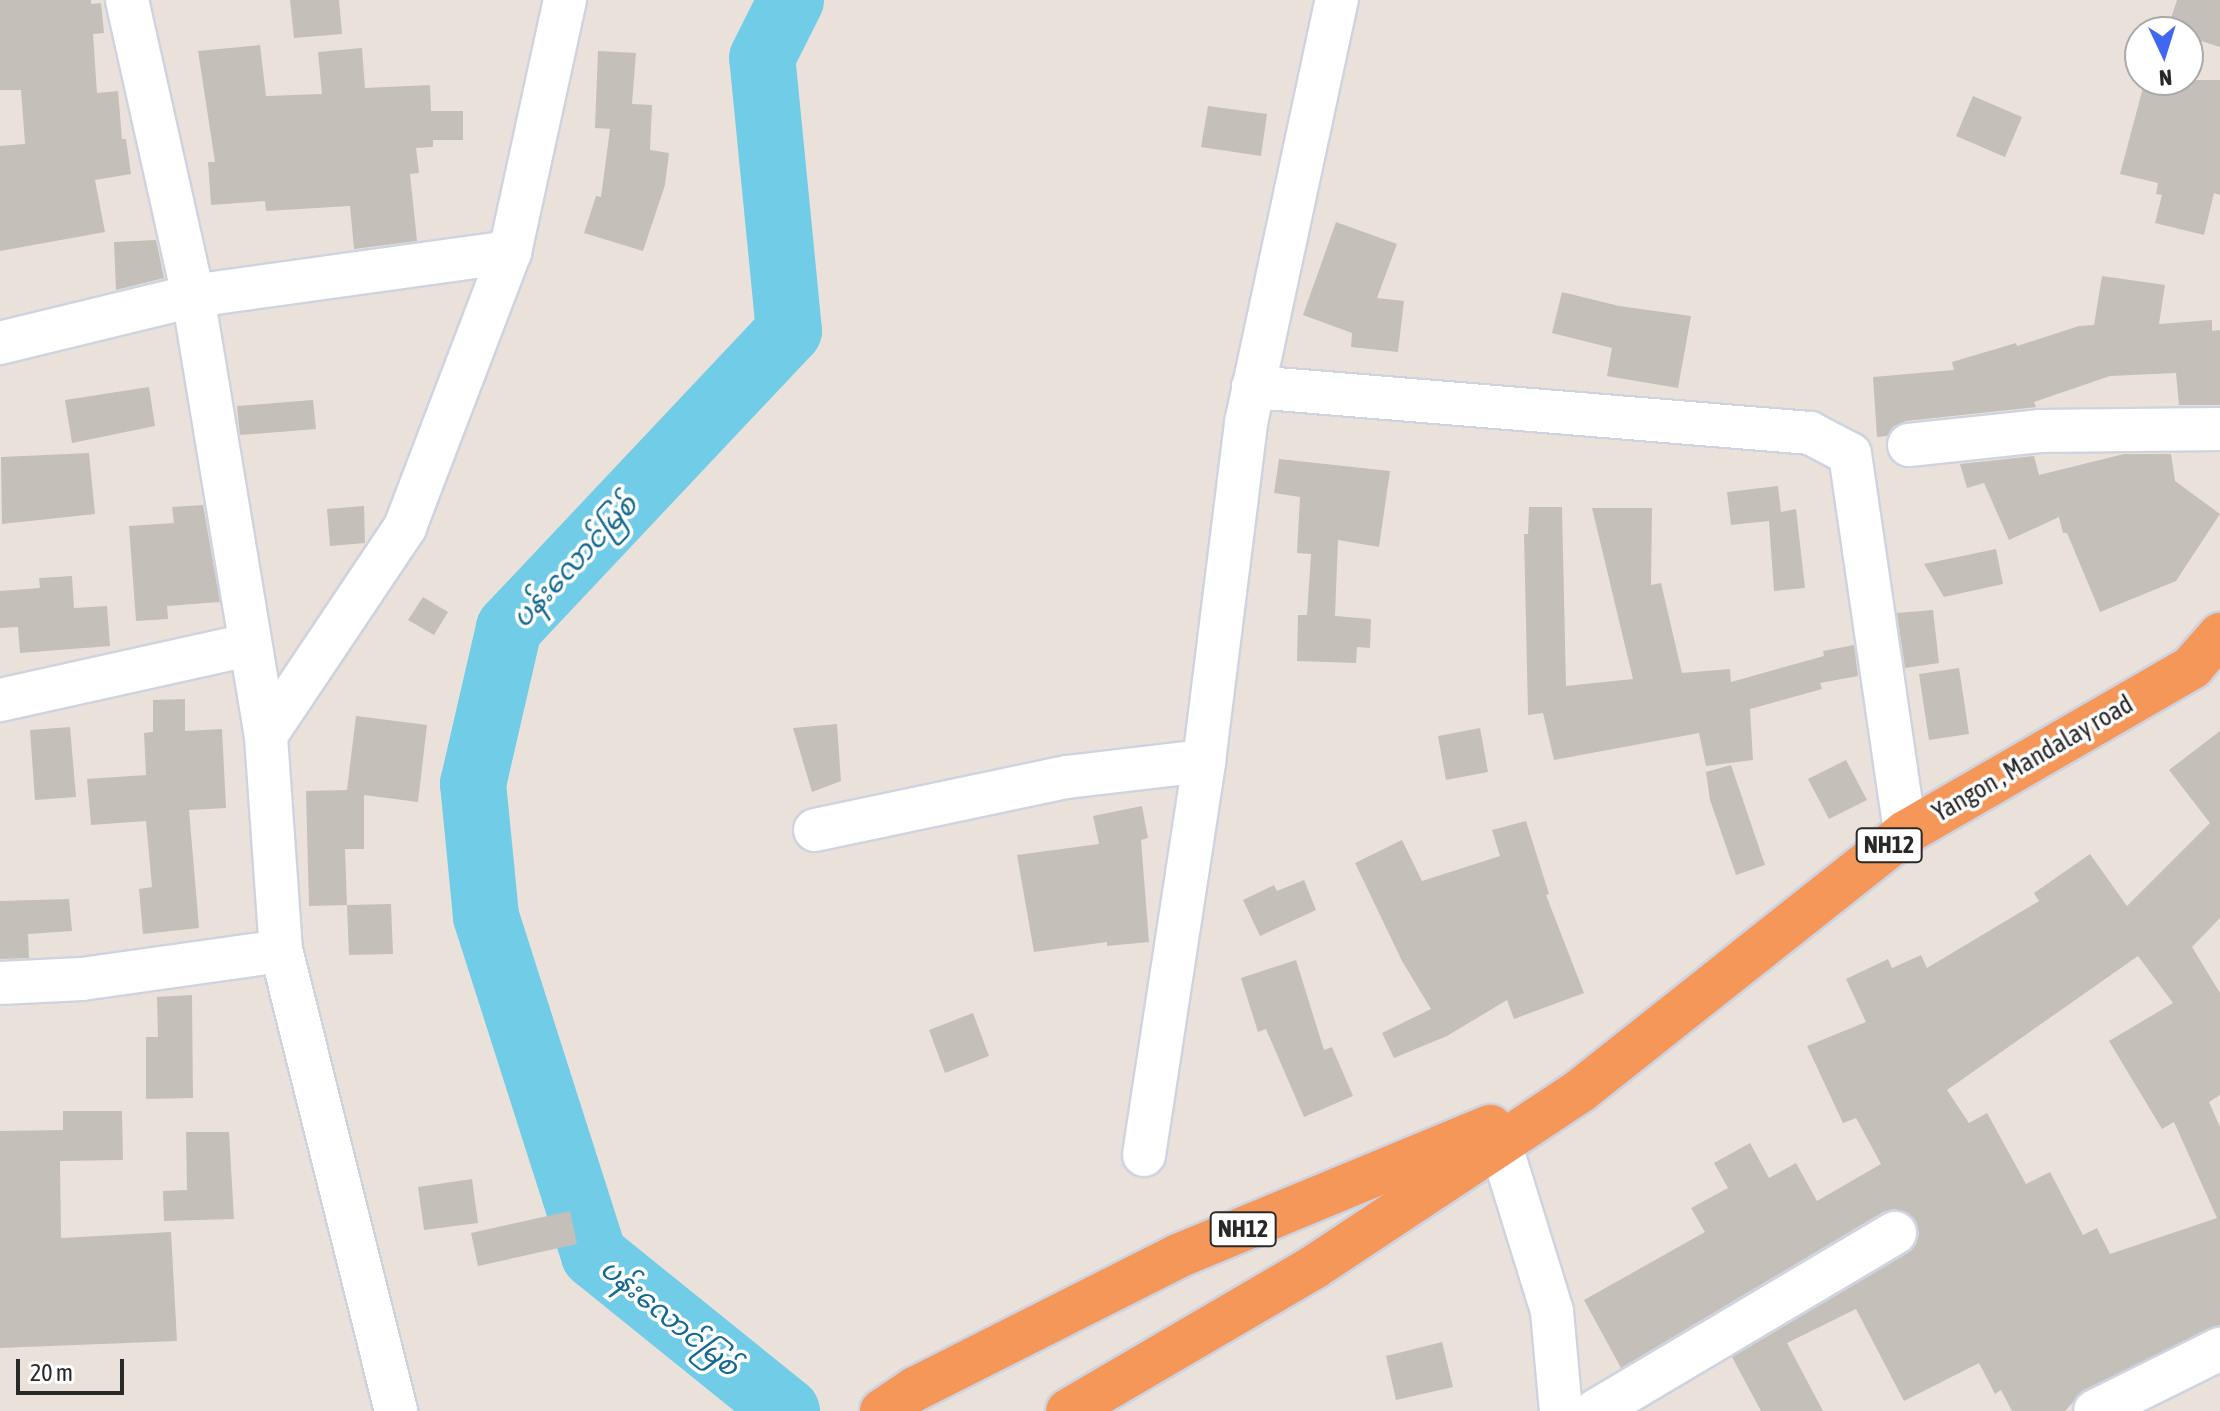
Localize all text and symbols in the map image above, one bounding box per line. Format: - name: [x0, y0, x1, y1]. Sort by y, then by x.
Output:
- north arrow: [2124, 16, 2204, 96]
- text: N: [2158, 65, 2173, 91]
- water label: ပန်းလောင်မြစ်: [504, 488, 644, 634]
- street label: Yangon , Mandalay road: [1927, 689, 2139, 829]
- road number: NH12: [1855, 825, 1923, 865]
- road number: NH12: [1209, 1209, 1277, 1249]
- water label: ပန်းလောင်မြစ်: [594, 1251, 746, 1383]
- scale bar: [20, 1343, 128, 1393]
- text: 20 m: [30, 1359, 73, 1386]

